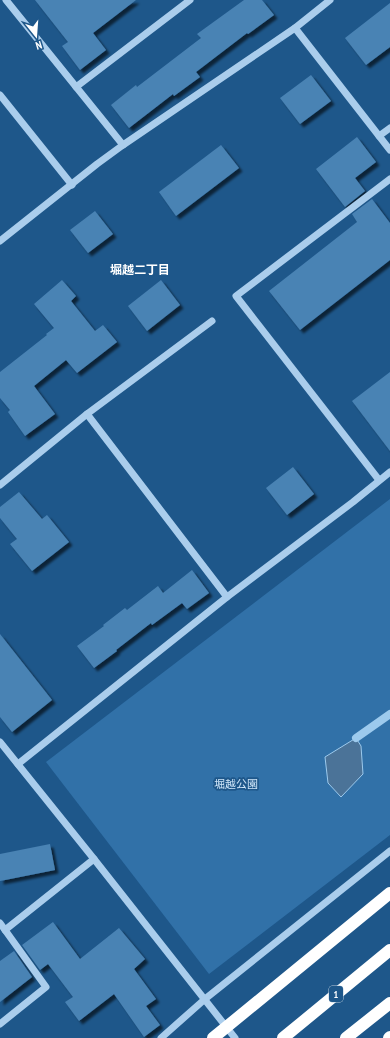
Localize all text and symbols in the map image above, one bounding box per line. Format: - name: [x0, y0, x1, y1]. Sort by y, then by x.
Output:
- north arrow: [16, 16, 56, 56]
- text: N: [34, 38, 44, 53]
- district label: 堀越二丁目: [110, 262, 170, 277]
- park label: 堀越公園: [214, 777, 258, 791]
- road number: 1: [329, 986, 343, 1002]

